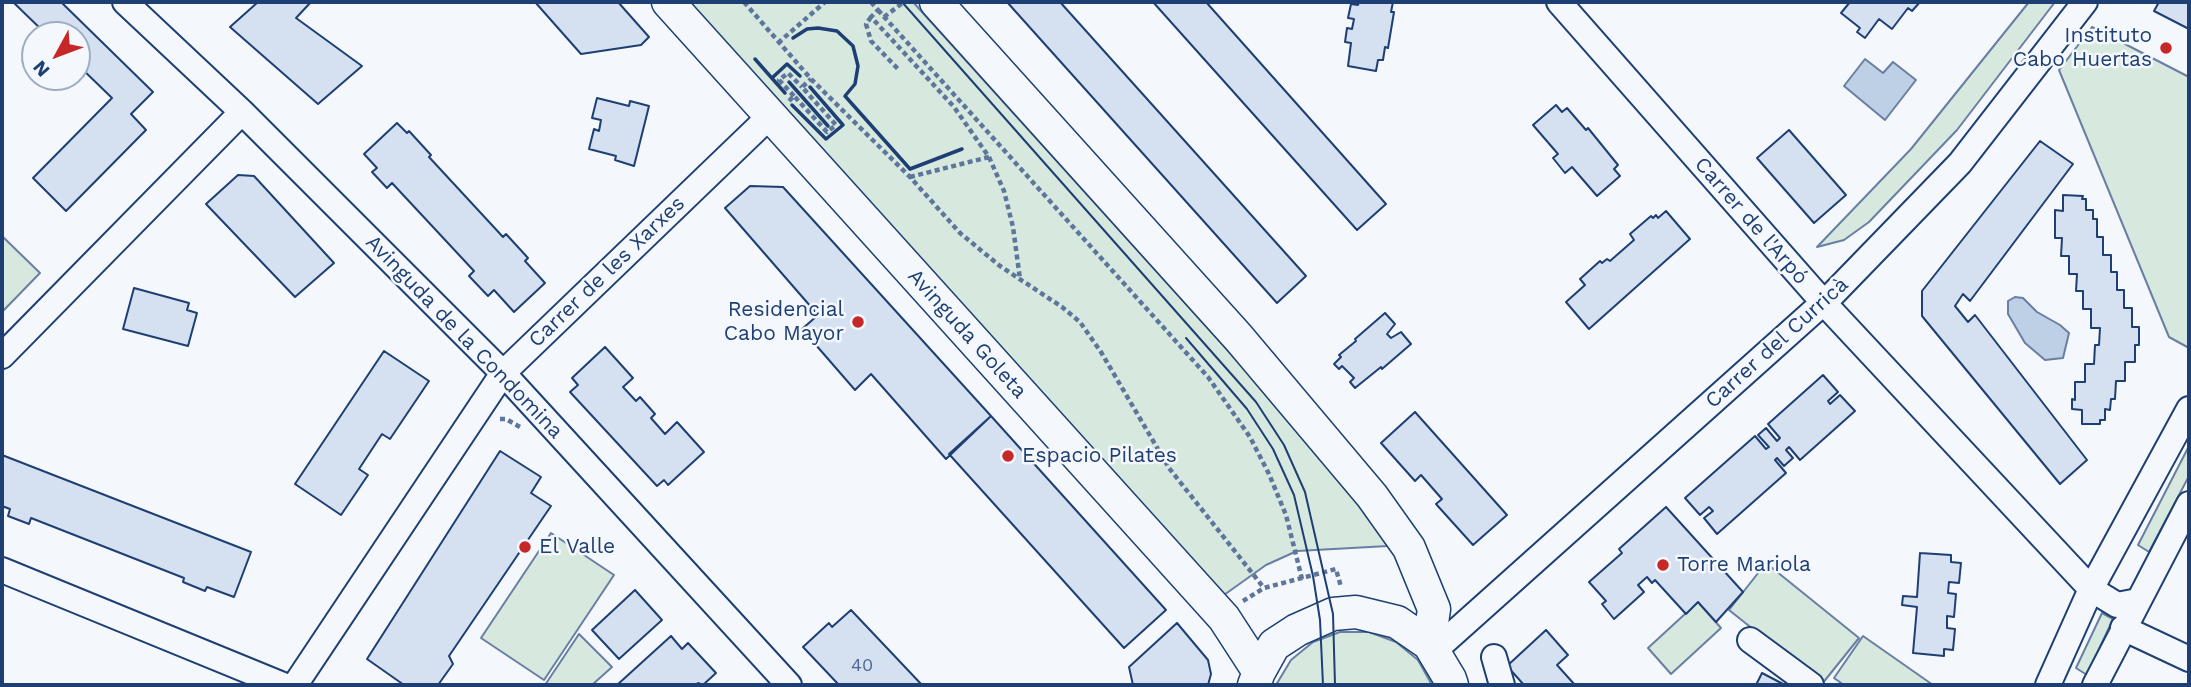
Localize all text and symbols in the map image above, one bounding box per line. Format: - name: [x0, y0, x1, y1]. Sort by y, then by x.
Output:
- north arrow: [21, 21, 91, 91]
- place label: Instituto Cabo Huertas: [2013, 23, 2152, 73]
- marker: Instituto Cabo Huertas: [2158, 40, 2174, 56]
- text: N: [28, 56, 55, 82]
- street label: Carrer de l'Arpó: [1689, 152, 1813, 290]
- street label: Carrer de les Xarxes: [524, 191, 690, 353]
- street label: Avinguda de la Condomina: [360, 230, 568, 444]
- street label: Avinguda Goleta: [902, 264, 1032, 404]
- street label: Carrer del Curricà: [1700, 272, 1854, 414]
- place label: Residencial Cabo Mayor: [724, 297, 844, 347]
- marker: Residencial Cabo Mayor: [850, 314, 866, 330]
- place label: Espacio Pilates: [1022, 443, 1177, 469]
- marker: Espacio Pilates: [1000, 448, 1016, 464]
- place label: El Valle: [539, 534, 615, 560]
- marker: El Valle: [517, 539, 533, 555]
- place label: Torre Mariola: [1677, 552, 1811, 578]
- marker: Torre Mariola: [1655, 557, 1671, 573]
- house number: 40: [851, 655, 873, 677]

